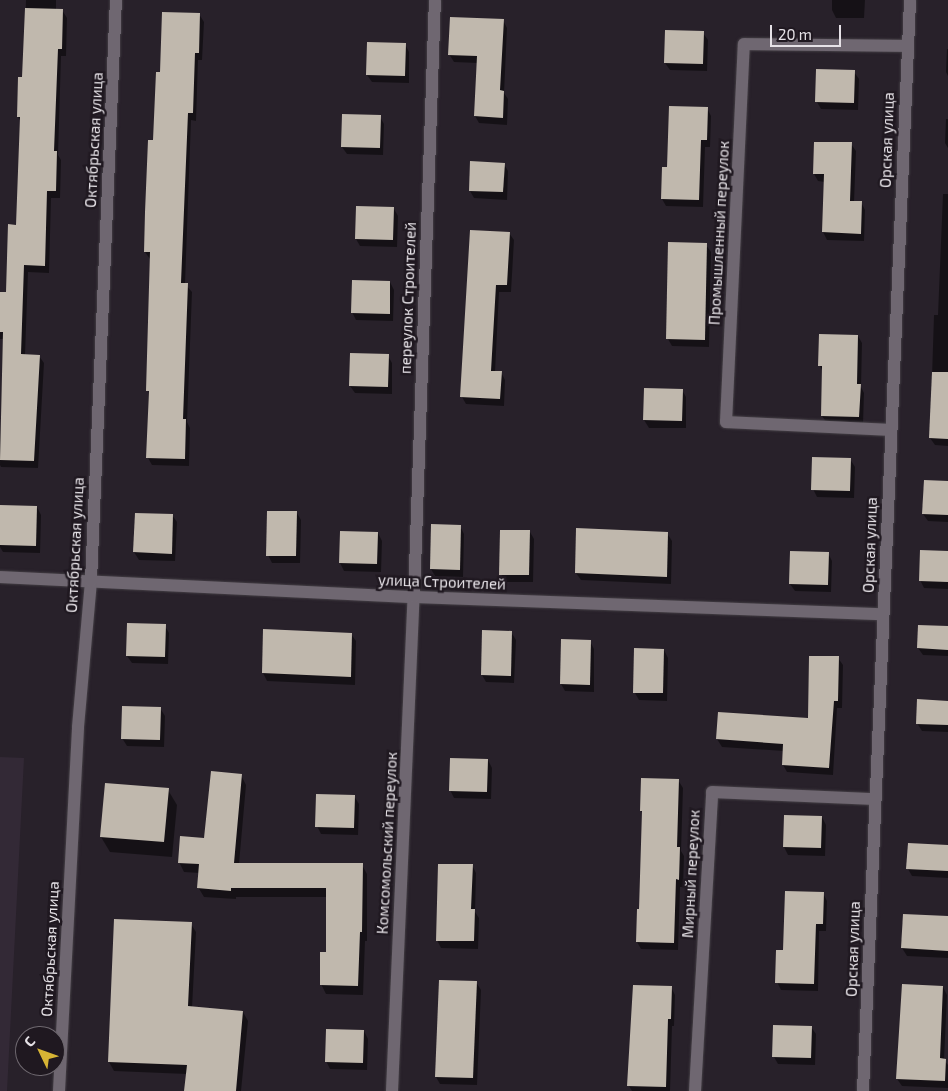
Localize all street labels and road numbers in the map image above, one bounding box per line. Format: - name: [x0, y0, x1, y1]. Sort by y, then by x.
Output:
- street label: Октябрьская улица: [81, 72, 107, 208]
- street label: Орская улица: [876, 92, 898, 188]
- street label: Промышленный переулок: [705, 140, 733, 326]
- street label: переулок Строителей: [396, 222, 420, 374]
- street label: Октябрьская улица: [62, 477, 88, 613]
- street label: Орская улица: [859, 497, 881, 593]
- street label: улица Строителей: [378, 571, 506, 593]
- street label: Комсомольский переулок: [373, 751, 401, 935]
- street label: Мирный переулок: [679, 809, 703, 939]
- street label: Октябрьская улица: [37, 881, 63, 1017]
- street label: Орская улица: [842, 901, 864, 997]

